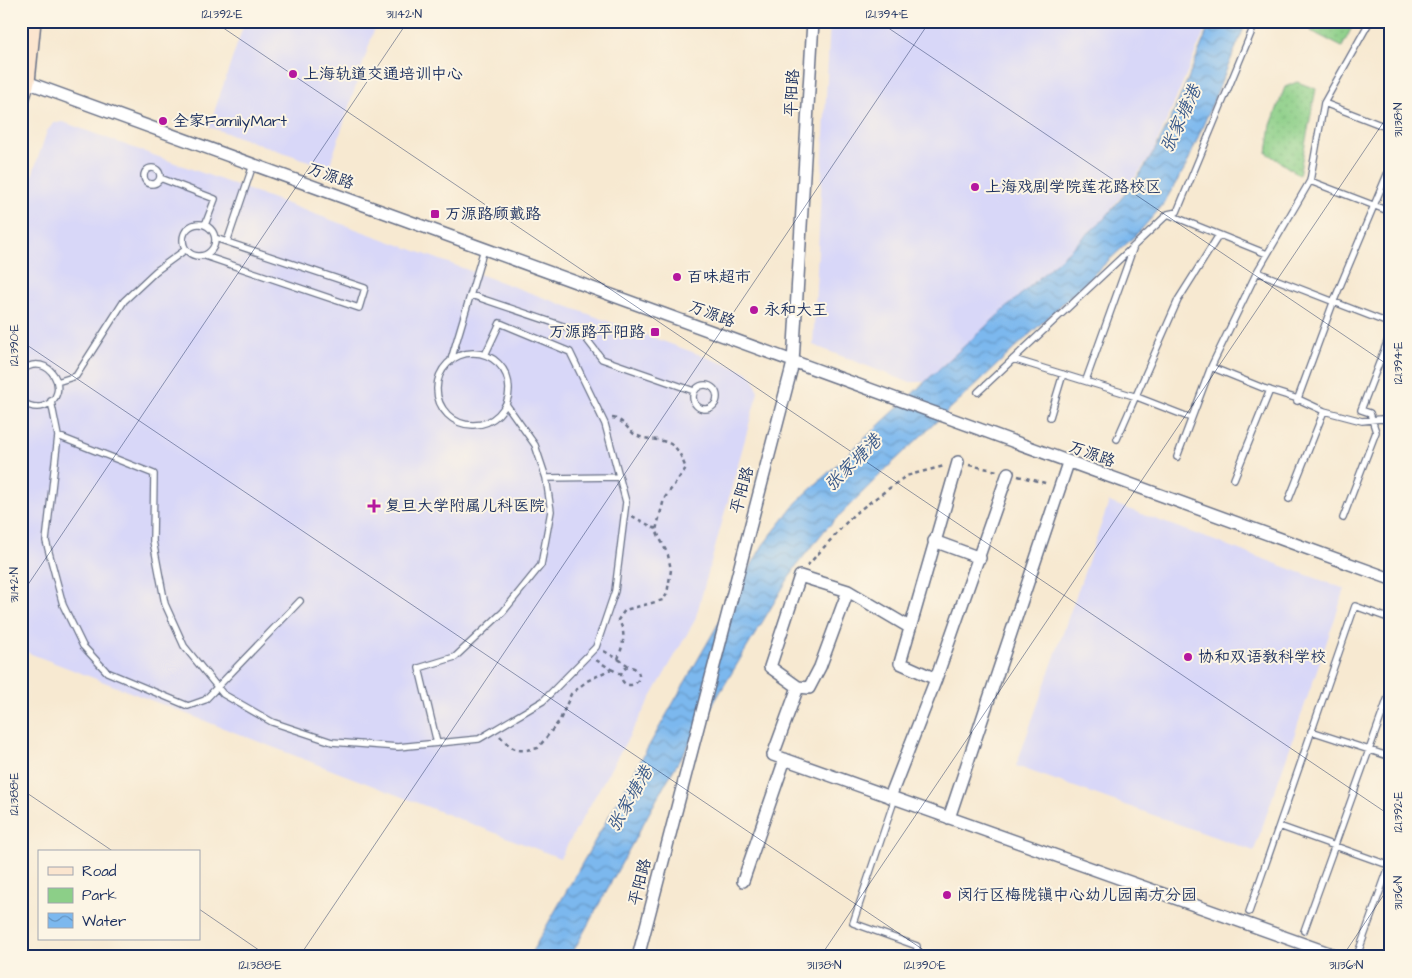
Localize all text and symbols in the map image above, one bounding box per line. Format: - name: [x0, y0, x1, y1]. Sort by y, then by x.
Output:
- text: 121.392°E: [201, 6, 243, 23]
- text: 31.142°N: [386, 6, 423, 23]
- text: 121.394°E: [866, 6, 908, 23]
- place label: 上海轨道交通培训中心: [303, 63, 463, 85]
- marker: 上海轨道交通培训中心: [287, 68, 299, 80]
- street label: 平阳路: [780, 68, 804, 118]
- water label: 张家塘港: [1154, 79, 1208, 157]
- text: 31.138°N: [1390, 102, 1407, 137]
- place label: 全家FamilyMart: [173, 110, 288, 133]
- marker: 全家FamilyMart: [157, 115, 169, 127]
- street label: 万源路: [305, 157, 357, 195]
- place label: 上海戏剧学院莲花路校区: [985, 176, 1161, 198]
- marker: 上海戏剧学院莲花路校区: [969, 181, 981, 193]
- place label: 万源路顾戴路: [445, 203, 541, 225]
- marker: 万源路顾戴路: [429, 208, 441, 220]
- place label: 百味超市: [687, 266, 751, 288]
- marker: 百味超市: [671, 271, 683, 283]
- street label: 万源路: [686, 295, 738, 333]
- place label: 永和大王: [764, 299, 828, 321]
- marker: 永和大王: [748, 304, 760, 316]
- place label: 万源路平阳路: [549, 321, 645, 343]
- text: 121.390°E: [6, 324, 23, 366]
- marker: 万源路平阳路: [649, 326, 661, 338]
- text: 121.394°E: [1390, 342, 1407, 384]
- water label: 张家塘港: [819, 427, 889, 497]
- street label: 万源路: [1066, 435, 1118, 473]
- street label: 平阳路: [725, 464, 759, 516]
- place label: 复旦大学附属儿科医院: [385, 495, 545, 517]
- marker: 复旦大学附属儿科医院: [367, 499, 381, 513]
- text: 31.142°N: [6, 566, 23, 603]
- place label: 协和双语教科学校: [1198, 646, 1326, 668]
- marker: 协和双语教科学校: [1182, 651, 1194, 663]
- water label: 张家塘港: [601, 760, 660, 836]
- text: 121.388°E: [6, 772, 23, 816]
- text: 121.392°E: [1390, 791, 1407, 833]
- legend: [38, 850, 200, 940]
- street label: 平阳路: [624, 856, 656, 908]
- text: Road: [82, 861, 117, 882]
- text: 31.136°N: [1390, 875, 1407, 910]
- place label: 闵行区梅陇镇中心幼儿园南方分园: [957, 884, 1197, 906]
- text: Park: [82, 885, 117, 906]
- marker: 闵行区梅陇镇中心幼儿园南方分园: [941, 889, 953, 901]
- text: Water: [82, 911, 126, 932]
- text: 121.388°E: [238, 957, 282, 974]
- text: 31.138°N: [807, 957, 842, 974]
- text: 121.390°E: [904, 957, 946, 974]
- text: 31.136°N: [1329, 957, 1364, 974]

